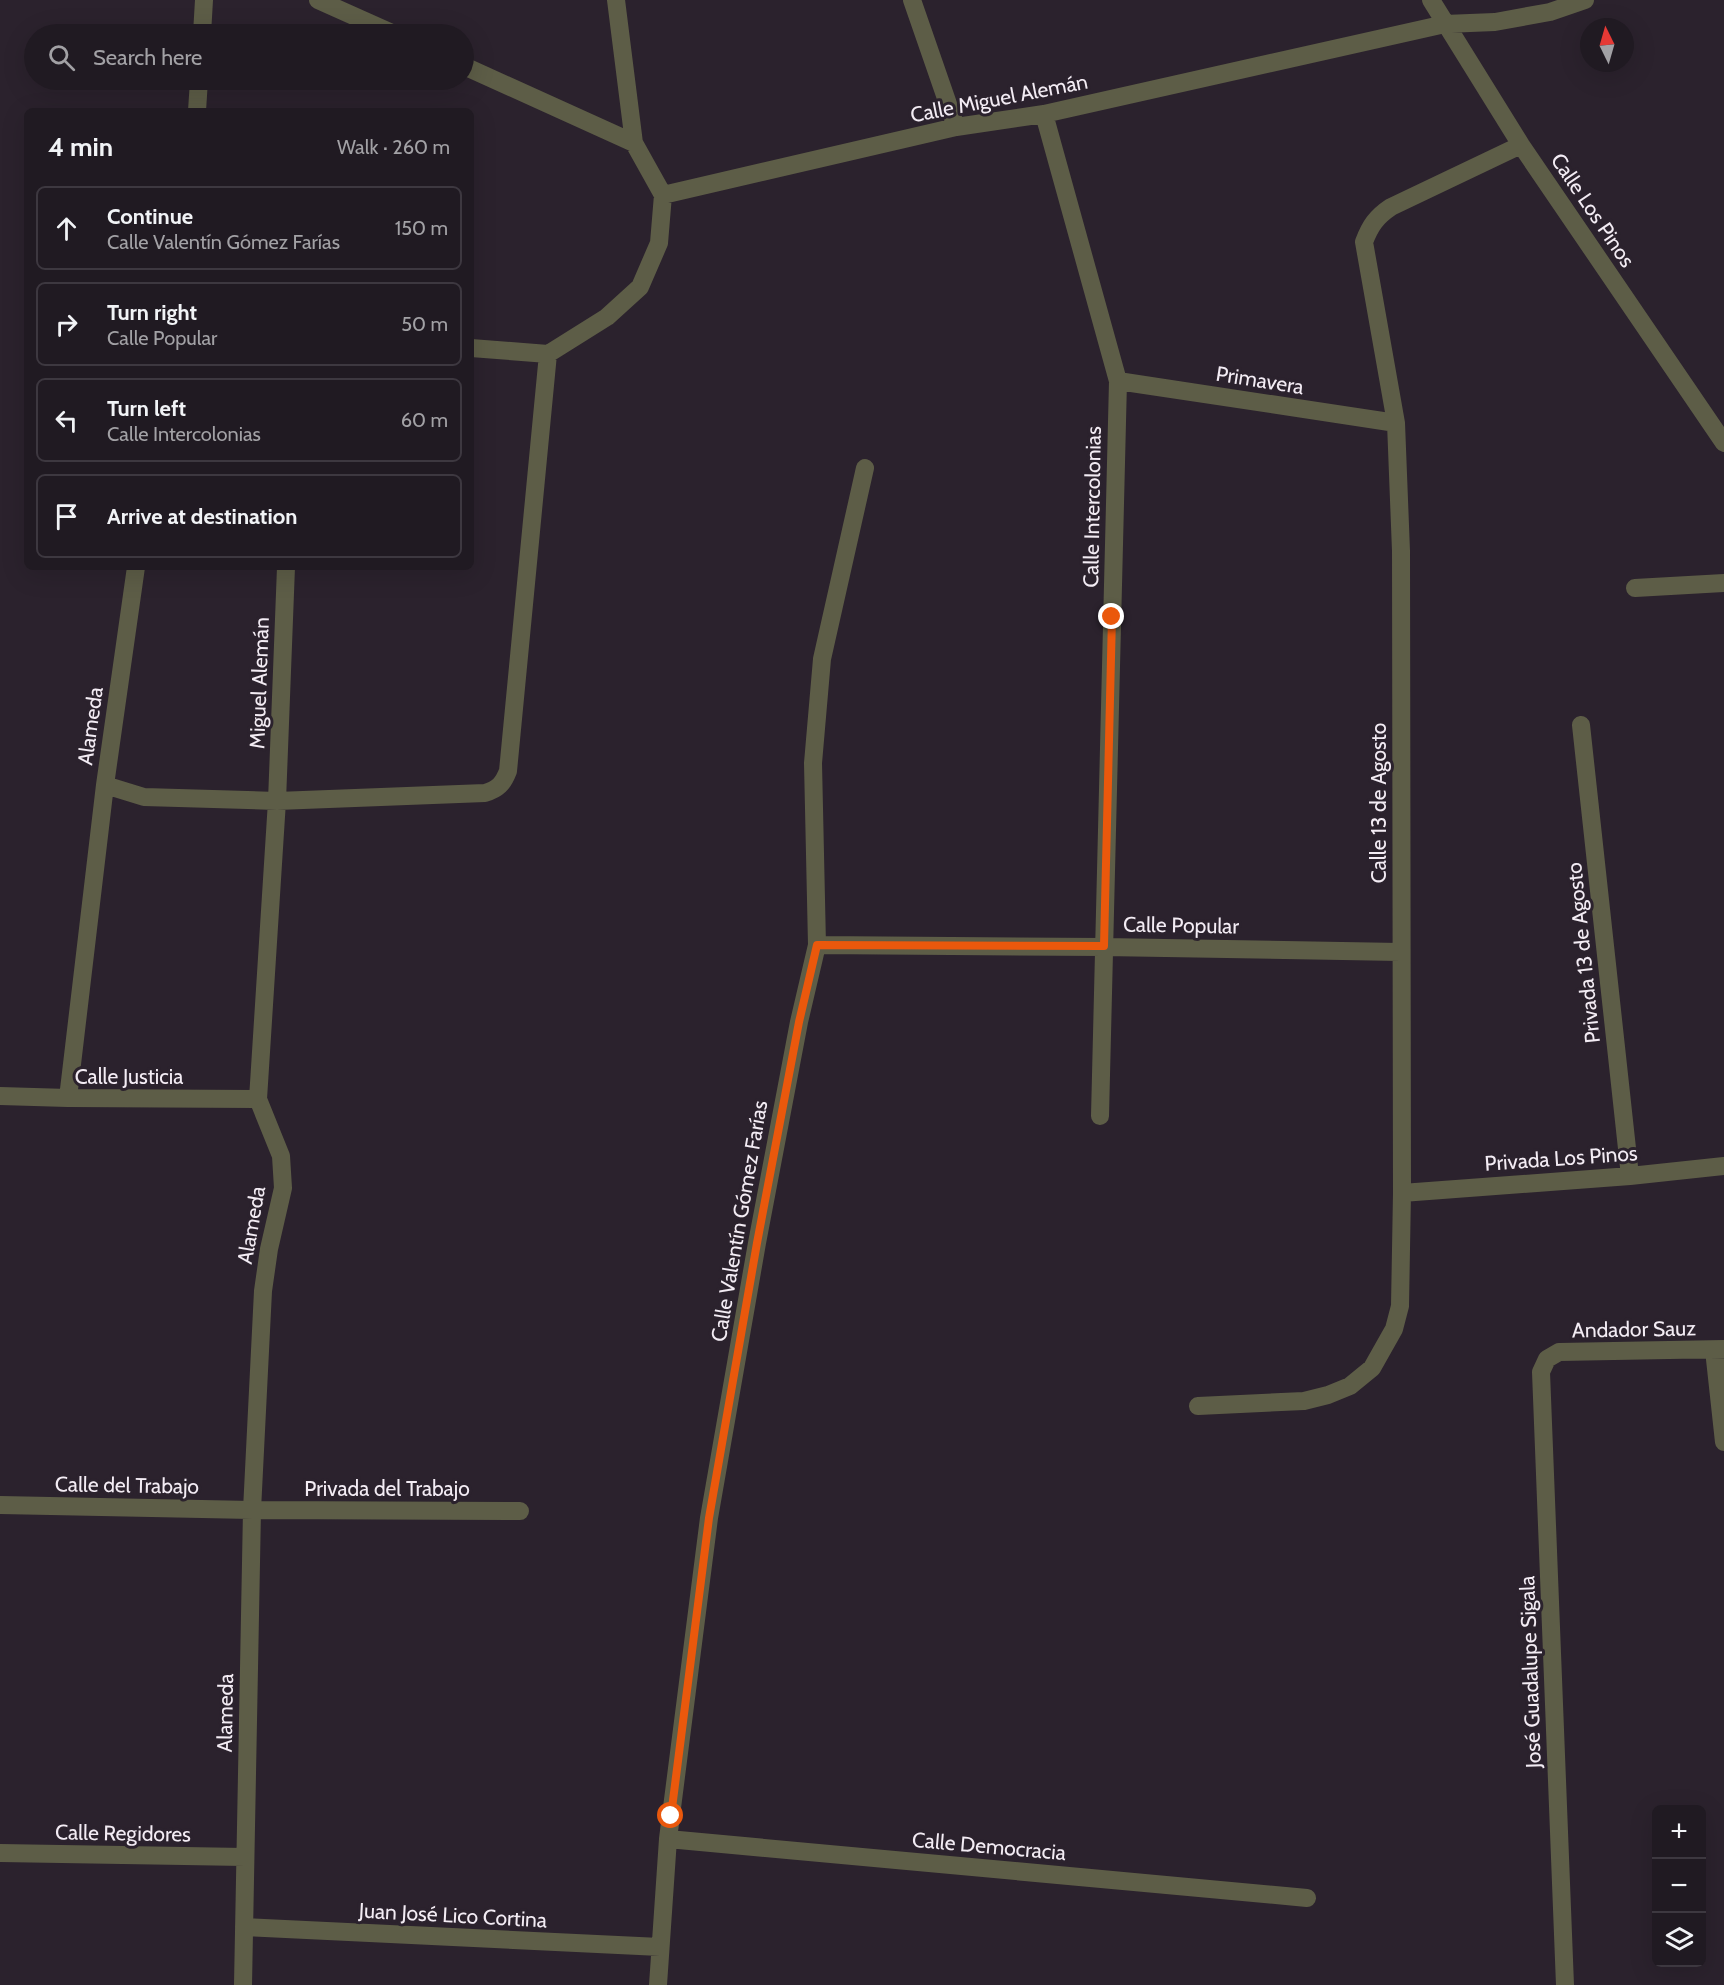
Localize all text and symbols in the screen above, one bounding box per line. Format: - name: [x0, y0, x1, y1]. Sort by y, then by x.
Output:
- north arrow: [1580, 18, 1634, 72]
- search box: [24, 24, 474, 90]
- icon: search: [45, 41, 78, 74]
- text: Search here: [93, 44, 202, 71]
- street label: Calle Miguel Alemán: [908, 69, 1090, 127]
- text: 4 min: [48, 131, 113, 163]
- text: Walk · 260 m: [337, 135, 450, 159]
- street label: Calle Los Pinos: [1546, 148, 1640, 272]
- text: Continue: [107, 203, 193, 230]
- icon: ahead: [50, 212, 83, 245]
- text: 150 m: [395, 216, 448, 240]
- text: Calle Valentín Gómez Farías: [107, 230, 340, 254]
- text: Turn right: [107, 299, 197, 326]
- icon: right: [50, 308, 83, 341]
- text: 50 m: [401, 312, 448, 336]
- text: Calle Popular: [107, 326, 217, 350]
- street label: Primavera: [1214, 361, 1306, 399]
- text: Turn left: [107, 395, 186, 422]
- icon: left: [50, 404, 83, 437]
- text: 60 m: [401, 408, 448, 432]
- text: Calle Intercolonias: [107, 422, 261, 446]
- street label: Calle Intercolonias: [1078, 426, 1106, 588]
- icon: arrive: [50, 500, 83, 533]
- text: Arrive at destination: [107, 503, 297, 530]
- route end: [1098, 603, 1124, 629]
- street label: Miguel Alemán: [244, 617, 274, 749]
- street label: Alameda: [72, 685, 108, 767]
- street label: Calle 13 de Agosto: [1366, 723, 1391, 883]
- street label: Privada 13 de Agosto: [1561, 861, 1605, 1045]
- street label: Calle Popular: [1123, 911, 1240, 939]
- street label: Calle Justicia: [75, 1064, 183, 1089]
- street label: Calle Valentín Gómez Farías: [705, 1098, 773, 1344]
- street label: Privada Los Pinos: [1484, 1140, 1639, 1176]
- street label: Alameda: [232, 1184, 270, 1266]
- street label: Andador Sauz: [1572, 1315, 1696, 1343]
- street label: Calle del Trabajo: [55, 1471, 199, 1500]
- street label: Privada del Trabajo: [304, 1476, 470, 1502]
- street label: José Guadalupe Sigala: [1514, 1575, 1546, 1770]
- street label: Alameda: [212, 1673, 238, 1753]
- route start: [657, 1802, 683, 1828]
- map controls: [1652, 1805, 1706, 1967]
- button: +: [1652, 1805, 1706, 1859]
- street label: Calle Regidores: [55, 1819, 191, 1847]
- street label: Calle Democracia: [911, 1827, 1067, 1865]
- button: −: [1652, 1859, 1706, 1913]
- street label: Juan José Lico Cortina: [357, 1898, 548, 1932]
- button: layers: [1652, 1913, 1706, 1967]

